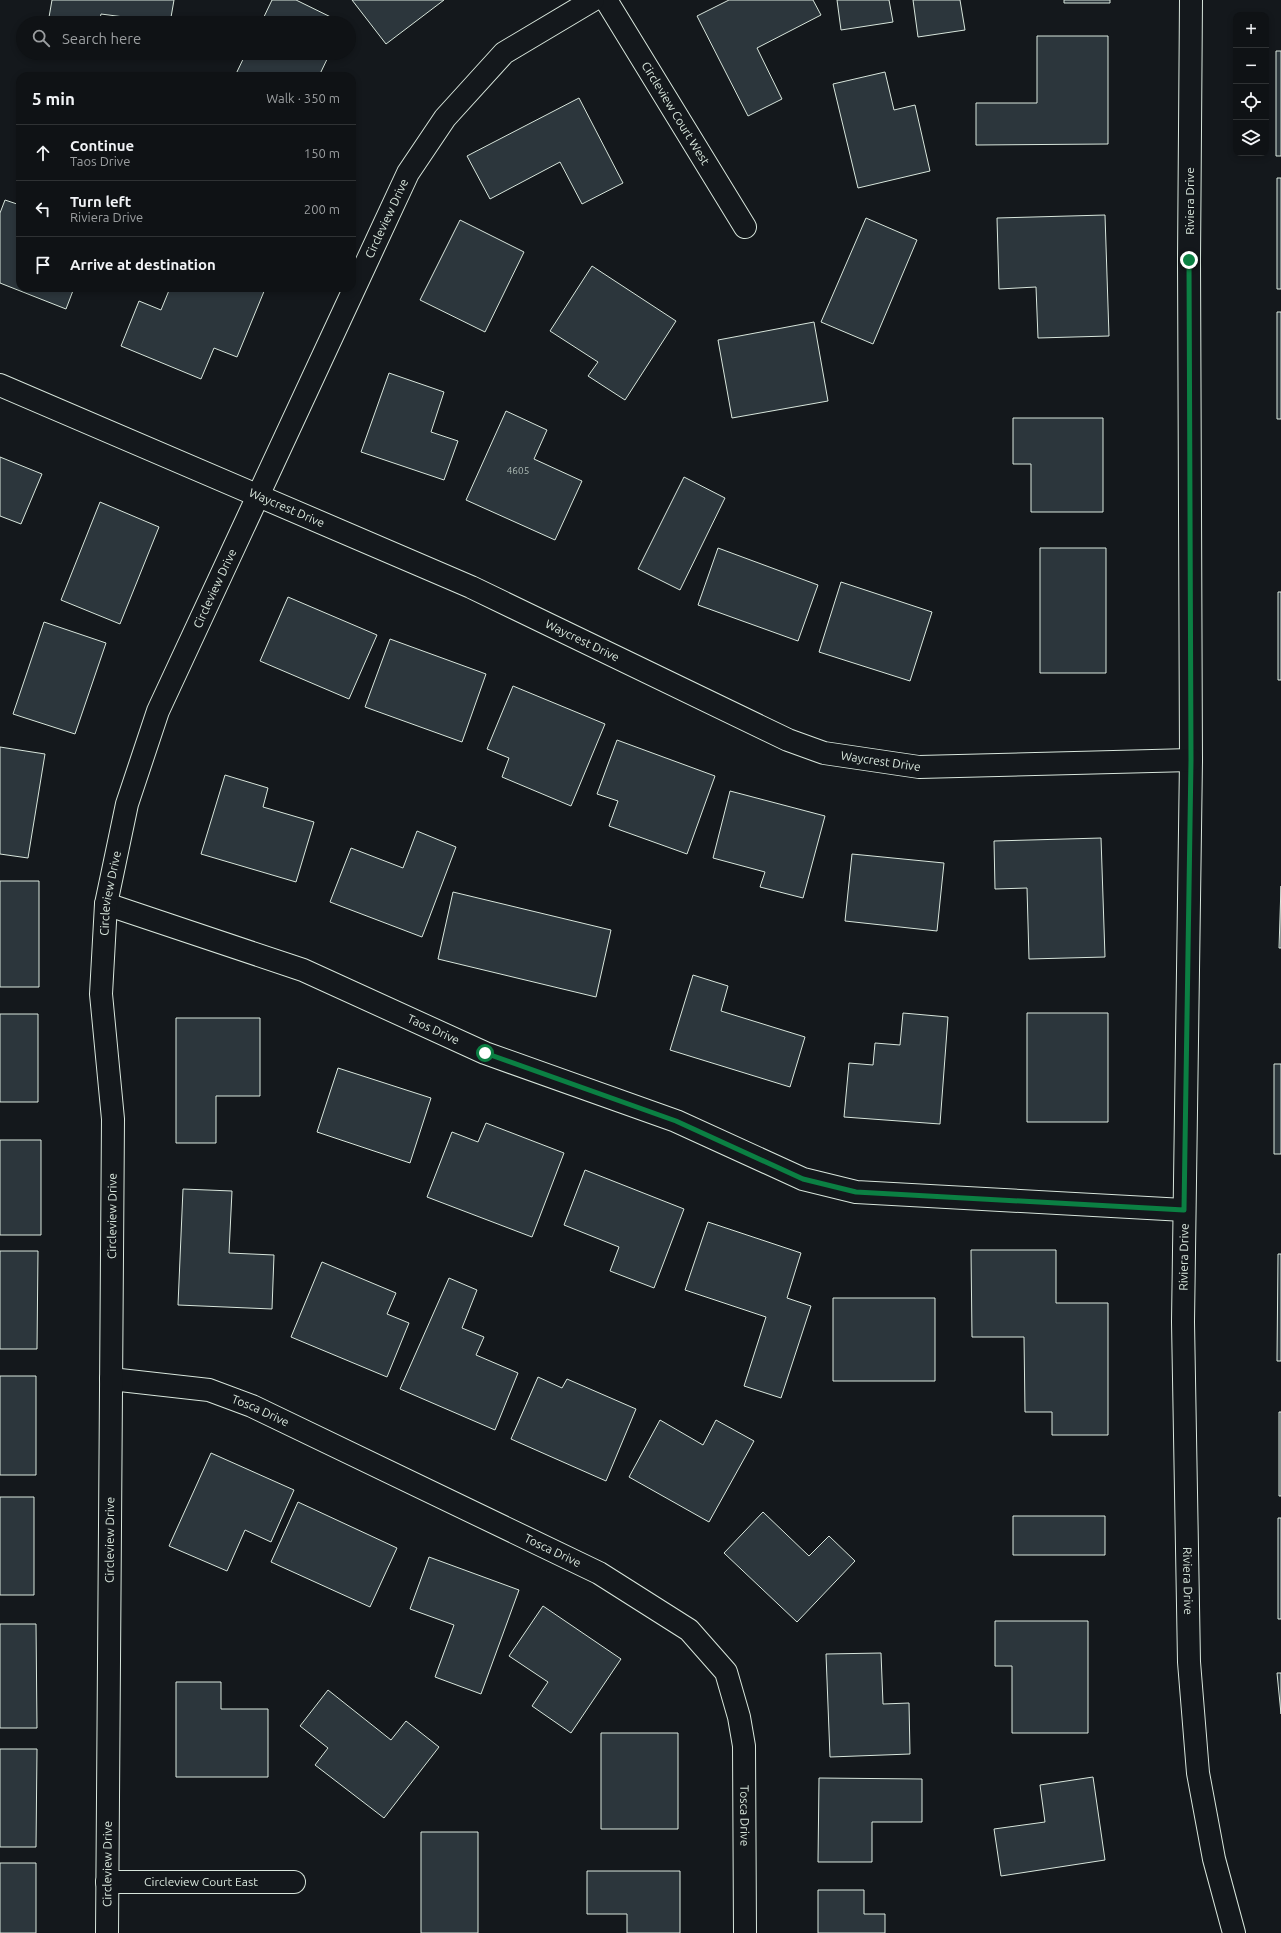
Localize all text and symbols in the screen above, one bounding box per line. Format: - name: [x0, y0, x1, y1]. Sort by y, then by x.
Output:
- map controls: [1233, 12, 1269, 156]
- button: +: [1233, 12, 1269, 48]
- search box: [16, 16, 356, 60]
- icon: search: [30, 27, 52, 49]
- text: Search here: [62, 30, 141, 47]
- button: −: [1233, 48, 1269, 84]
- street label: Circleview Court West: [639, 59, 712, 167]
- button: locate: [1233, 84, 1269, 120]
- text: 5 min: [32, 89, 75, 108]
- text: Walk · 350 m: [266, 91, 340, 105]
- button: layers: [1233, 120, 1269, 156]
- text: Continue: [70, 137, 134, 154]
- icon: ahead: [32, 142, 54, 164]
- text: 150 m: [304, 146, 340, 160]
- text: Taos Drive: [70, 154, 130, 168]
- street label: Riviera Drive: [1183, 167, 1196, 235]
- street label: Circleview Drive: [362, 177, 410, 260]
- text: Turn left: [70, 193, 131, 210]
- icon: left: [32, 198, 54, 220]
- text: 200 m: [304, 202, 340, 216]
- text: Riviera Drive: [70, 210, 143, 224]
- route end: [1180, 251, 1198, 269]
- icon: arrive: [32, 254, 54, 276]
- text: Arrive at destination: [70, 256, 216, 273]
- house number: 4605: [507, 465, 529, 476]
- street label: Waycrest Drive: [247, 486, 327, 529]
- street label: Circleview Drive: [190, 547, 238, 630]
- street label: Waycrest Drive: [543, 617, 622, 664]
- street label: Waycrest Drive: [840, 749, 922, 773]
- street label: Circleview Drive: [97, 849, 123, 936]
- street label: Taos Drive: [405, 1011, 462, 1046]
- route start: [476, 1044, 494, 1062]
- street label: Circleview Drive: [105, 1173, 119, 1259]
- street label: Riviera Drive: [1176, 1223, 1191, 1291]
- street label: Tosca Drive: [230, 1392, 291, 1429]
- street label: Circleview Drive: [103, 1497, 116, 1583]
- street label: Tosca Drive: [522, 1531, 583, 1569]
- street label: Riviera Drive: [1181, 1547, 1195, 1615]
- street label: Tosca Drive: [738, 1785, 752, 1846]
- street label: Circleview Drive: [100, 1821, 114, 1907]
- street label: Circleview Court East: [144, 1875, 258, 1888]

